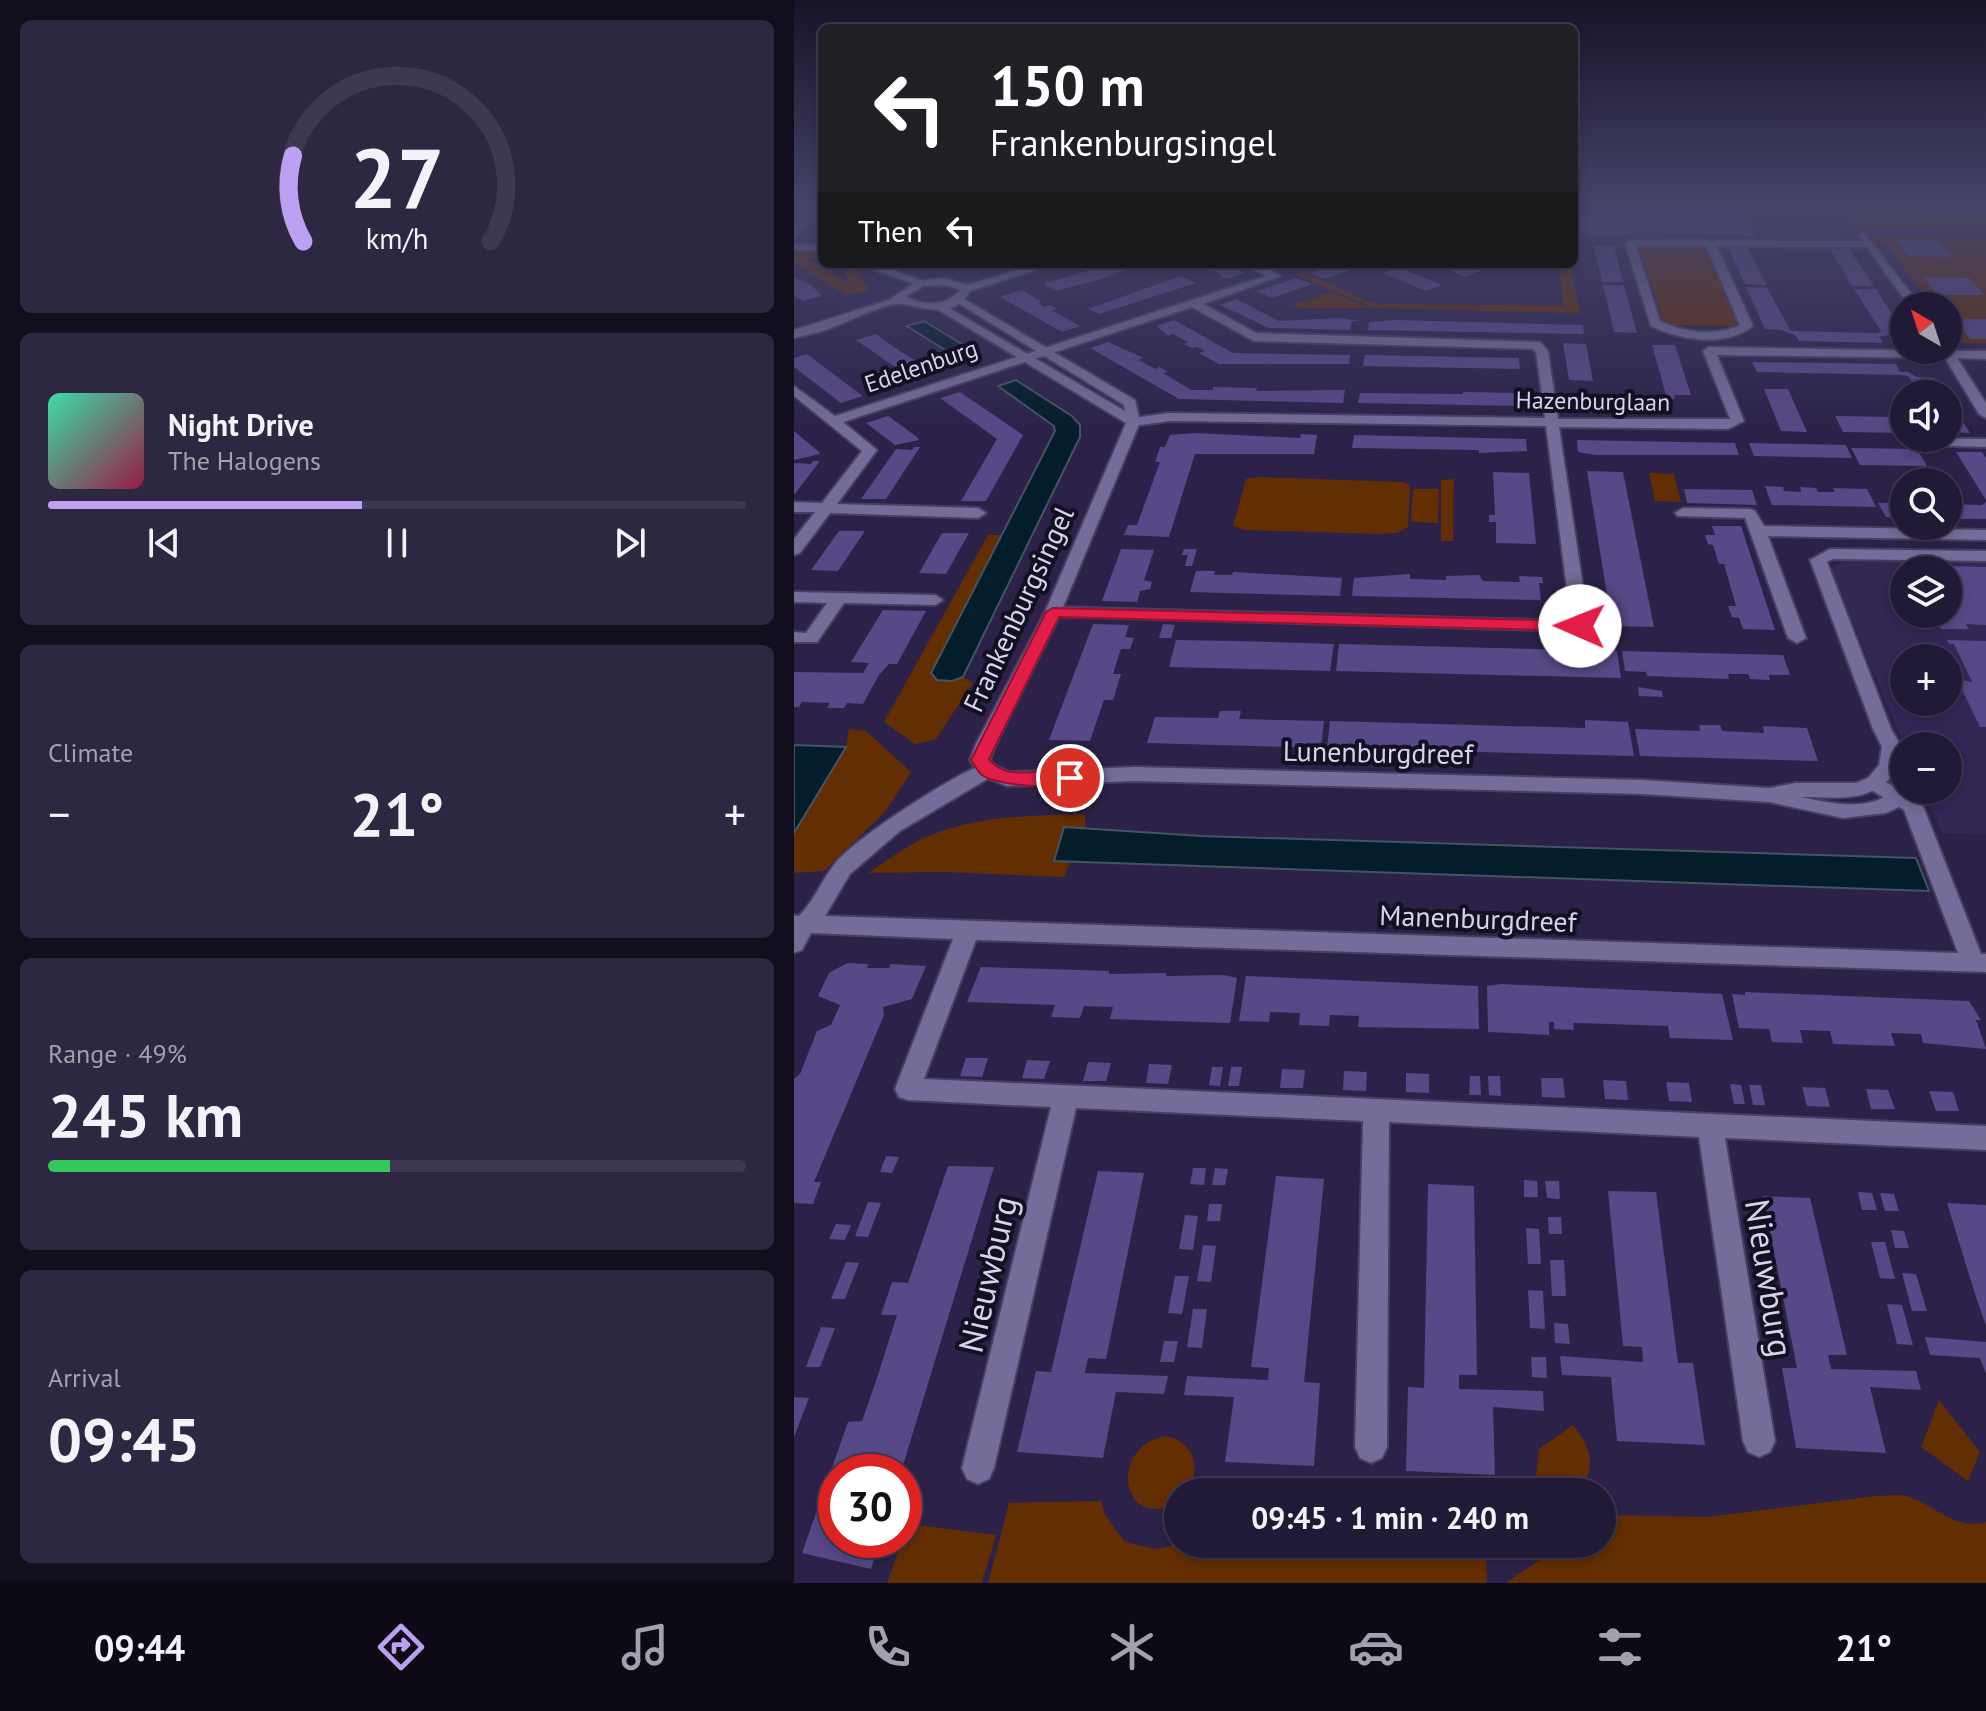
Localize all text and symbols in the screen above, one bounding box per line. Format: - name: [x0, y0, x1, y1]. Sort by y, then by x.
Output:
- text: 150 m: [990, 49, 1145, 121]
- icon: left: [858, 56, 962, 160]
- text: Frankenburgsingel: [990, 119, 1276, 166]
- text: 27: [350, 123, 444, 231]
- icon: left: [939, 208, 983, 252]
- text: Then: [858, 211, 923, 250]
- text: km/h: [366, 220, 428, 257]
- north arrow: [1890, 292, 1962, 364]
- map controls: [1890, 292, 1962, 804]
- street label: Edelenburg: [861, 332, 981, 400]
- button: sound: [1890, 380, 1962, 452]
- street label: Hazenburglaan: [1515, 384, 1671, 418]
- text: Night Drive: [168, 405, 314, 444]
- text: The Halogens: [168, 444, 321, 477]
- button: search: [1890, 468, 1962, 540]
- street label: Frankenburgsingel: [954, 500, 1082, 718]
- icon: previous: [142, 521, 186, 565]
- icon: pause: [375, 521, 419, 565]
- icon: next: [608, 521, 652, 565]
- button: layers: [1890, 556, 1962, 628]
- position arrow: [1538, 584, 1622, 668]
- button: +: [1890, 644, 1962, 716]
- street label: Lunenburgdreef: [1283, 732, 1475, 772]
- button: −: [1890, 732, 1962, 804]
- text: Climate: [48, 736, 133, 769]
- pin: [1036, 744, 1104, 812]
- icon: arrive: [1048, 756, 1092, 800]
- text: 21°: [350, 775, 444, 853]
- text: −: [48, 785, 70, 842]
- text: +: [724, 785, 746, 842]
- street label: Manenburgdreef: [1379, 896, 1578, 940]
- text: Range · 49%: [48, 1037, 187, 1070]
- text: 245 km: [48, 1076, 243, 1154]
- street label: Nieuwburg: [948, 1192, 1026, 1356]
- street label: Nieuwburg: [1736, 1196, 1804, 1360]
- text: Arrival: [48, 1361, 121, 1394]
- text: 09:45: [48, 1400, 200, 1478]
- speed limit sign: 30: [818, 1454, 922, 1558]
- text: 09:45 · 1 min · 240 m: [1251, 1498, 1529, 1537]
- icon: directions: [373, 1619, 429, 1675]
- icon: music: [617, 1619, 673, 1675]
- icon: phone: [860, 1619, 916, 1675]
- icon: climate: [1104, 1619, 1160, 1675]
- icon: car: [1348, 1619, 1404, 1675]
- icon: filters: [1592, 1619, 1648, 1675]
- text: 09:44: [94, 1624, 185, 1671]
- text: 21°: [1835, 1624, 1892, 1671]

